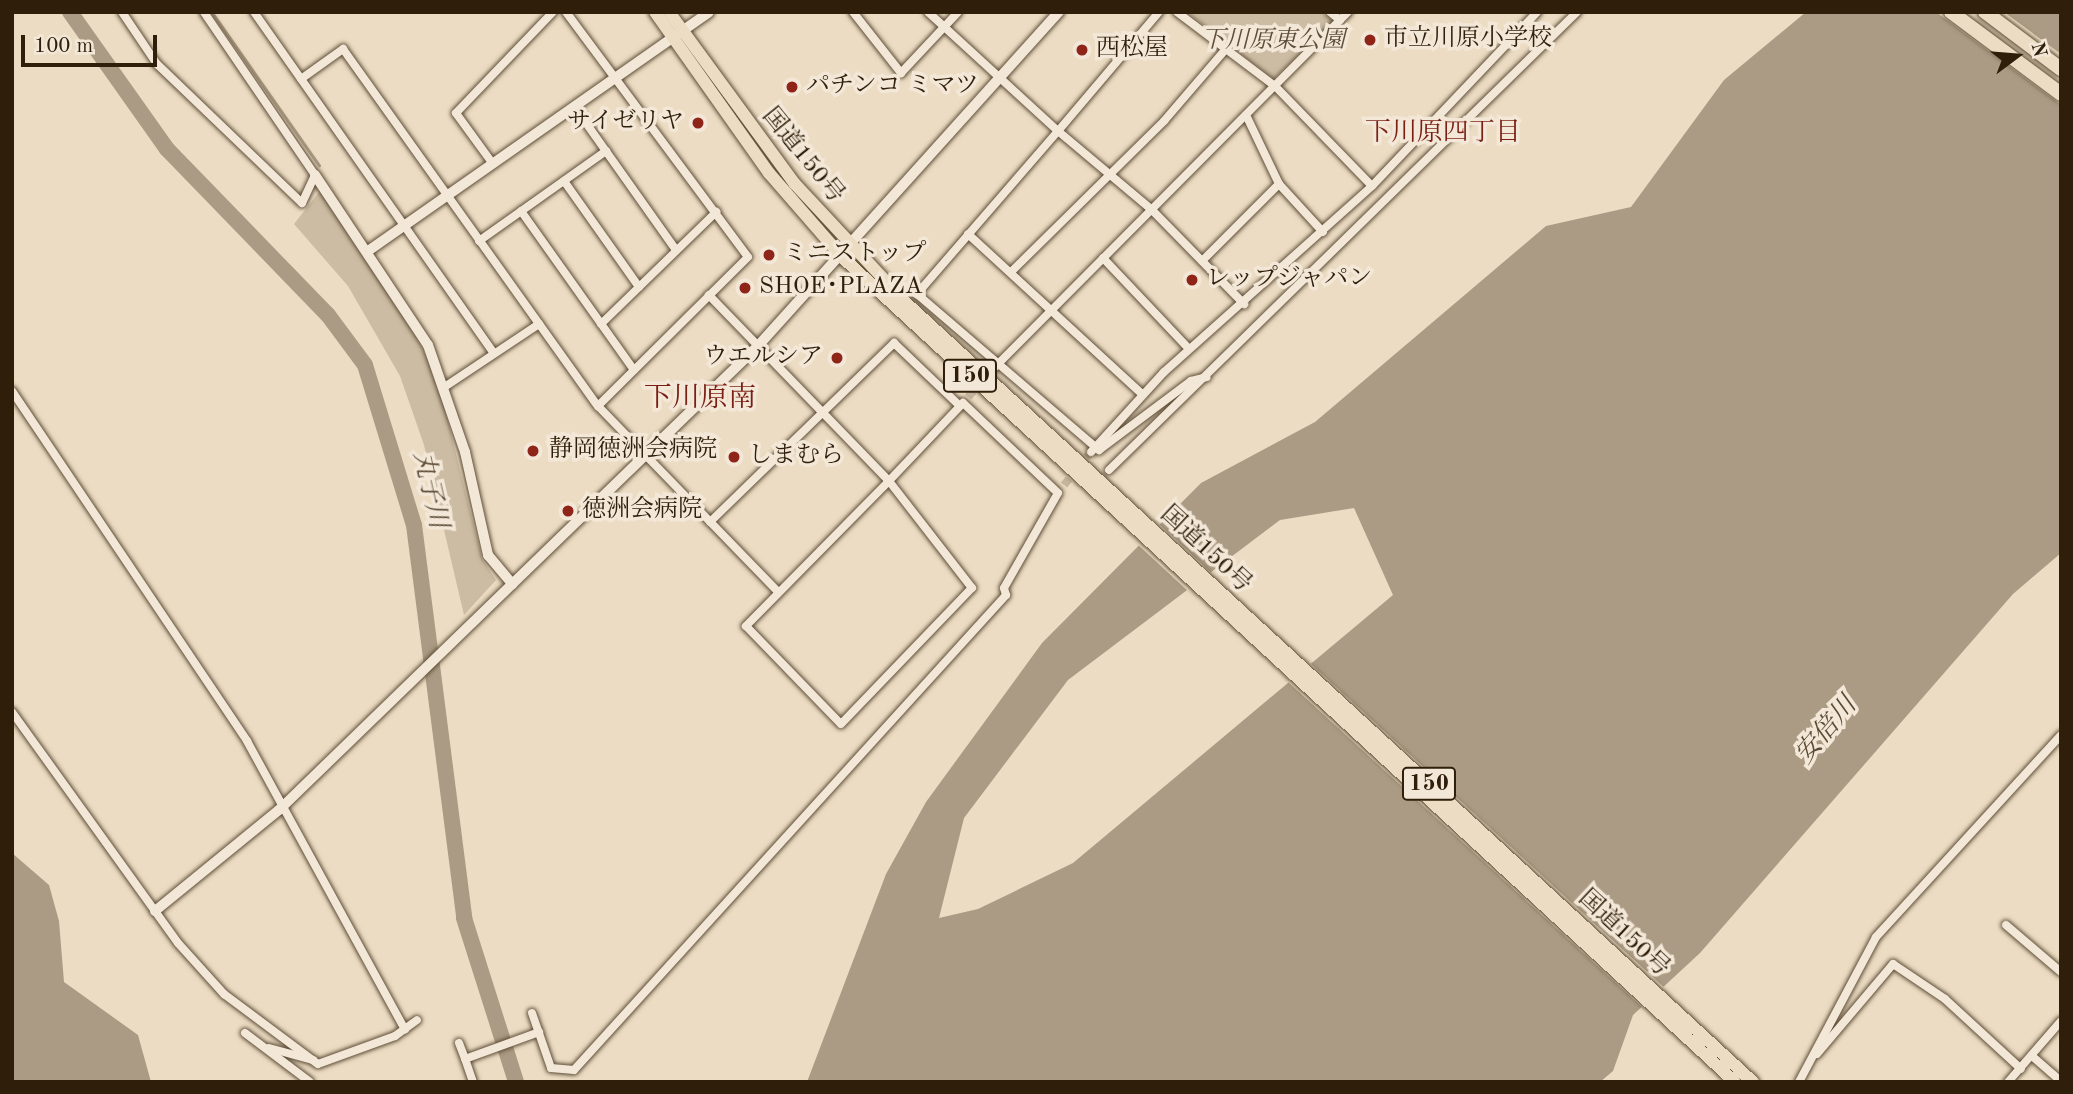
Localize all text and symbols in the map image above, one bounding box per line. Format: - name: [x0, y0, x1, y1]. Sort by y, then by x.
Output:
- scale bar: [24, 21, 161, 65]
- north arrow: [1982, 21, 2052, 91]
- place label: 市立川原小学校: [1384, 26, 1552, 54]
- park label: 下川原東公園: [1201, 28, 1345, 56]
- marker: 市立川原小学校: [1362, 32, 1378, 48]
- text: 100 m: [34, 36, 93, 57]
- place label: 西松屋: [1096, 36, 1168, 64]
- text: N: [2027, 40, 2049, 60]
- marker: 西松屋: [1074, 42, 1090, 58]
- place label: パチンコ ミマツ: [806, 73, 981, 101]
- marker: パチンコ ミマツ: [784, 79, 800, 95]
- street label: 国道150号: [755, 103, 849, 209]
- place label: サイゼリヤ: [564, 109, 684, 137]
- marker: サイゼリヤ: [690, 115, 706, 131]
- district label: 下川原四丁目: [1365, 118, 1521, 150]
- place label: ミニストップ: [783, 241, 927, 269]
- marker: ミニストップ: [761, 247, 777, 263]
- place label: レップジャパン: [1206, 266, 1374, 294]
- marker: レップジャパン: [1184, 272, 1200, 288]
- place label: SHOE･PLAZA: [759, 274, 923, 302]
- marker: SHOE･PLAZA: [737, 280, 753, 296]
- place label: ウエルシア: [703, 344, 823, 372]
- marker: ウエルシア: [829, 350, 845, 366]
- road number: 150: [942, 356, 998, 396]
- district label: 下川原南: [644, 382, 756, 416]
- place label: 静岡徳洲会病院: [549, 437, 717, 465]
- marker: 静岡徳洲会病院: [523, 441, 543, 461]
- place label: しまむら: [748, 443, 844, 471]
- water label: 丸子川: [405, 448, 453, 532]
- marker: しまむら: [726, 449, 742, 465]
- place label: 徳洲会病院: [582, 497, 702, 525]
- street label: 国道150号: [1154, 501, 1256, 599]
- marker: 徳洲会病院: [560, 503, 576, 519]
- water label: 安倍川: [1790, 691, 1864, 771]
- road number: 150: [1401, 764, 1457, 804]
- street label: 国道150号: [1572, 885, 1674, 983]

